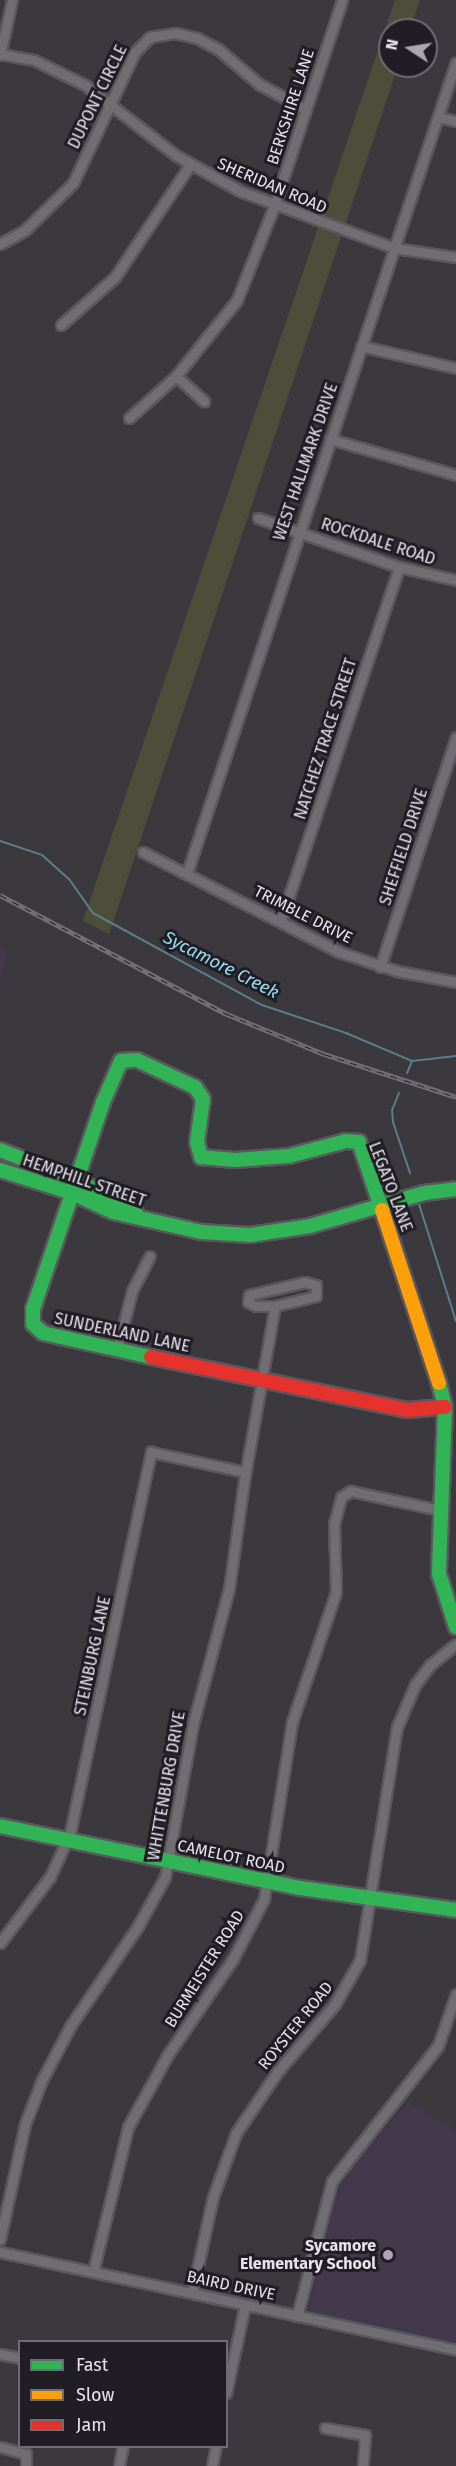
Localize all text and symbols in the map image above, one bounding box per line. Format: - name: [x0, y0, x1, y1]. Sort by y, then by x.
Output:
- north arrow: [378, 18, 438, 78]
- text: N: [381, 37, 402, 52]
- street label: DUPONT CIRCLE: [65, 42, 131, 152]
- street label: BERKSHIRE LANE: [263, 47, 319, 167]
- street label: SHERIDAN ROAD: [214, 154, 330, 218]
- street label: WEST HALLMARK DRIVE: [270, 381, 342, 543]
- street label: ROCKDALE ROAD: [318, 514, 438, 570]
- street label: NATCHEZ TRACE STREET: [291, 656, 361, 822]
- street label: SHEFFIELD DRIVE: [376, 786, 432, 908]
- street label: TRIMBLE DRIVE: [251, 882, 355, 948]
- water label: Sycamore Creek: [160, 927, 282, 1003]
- street label: LEGATO LANE: [364, 1139, 416, 1235]
- street label: HEMPHILL STREET: [20, 1151, 148, 1211]
- street label: SUNDERLAND LANE: [53, 1309, 191, 1357]
- street label: STEINBURG LANE: [71, 1595, 115, 1717]
- street label: WHITTENBURG DRIVE: [144, 1710, 190, 1862]
- street label: CAMELOT ROAD: [176, 1836, 286, 1878]
- street label: BURMEISTER ROAD: [161, 1907, 249, 2031]
- street label: ROYSTER ROAD: [255, 1978, 337, 2074]
- place label: Sycamore Elementary School: [240, 2236, 376, 2274]
- marker: Sycamore Elementary School: [381, 2248, 395, 2262]
- street label: BAIRD DRIVE: [185, 2267, 277, 2305]
- legend: [18, 2340, 228, 2448]
- text: Fast: [76, 2354, 108, 2376]
- text: Slow: [76, 2384, 114, 2406]
- text: Jam: [76, 2414, 107, 2436]

